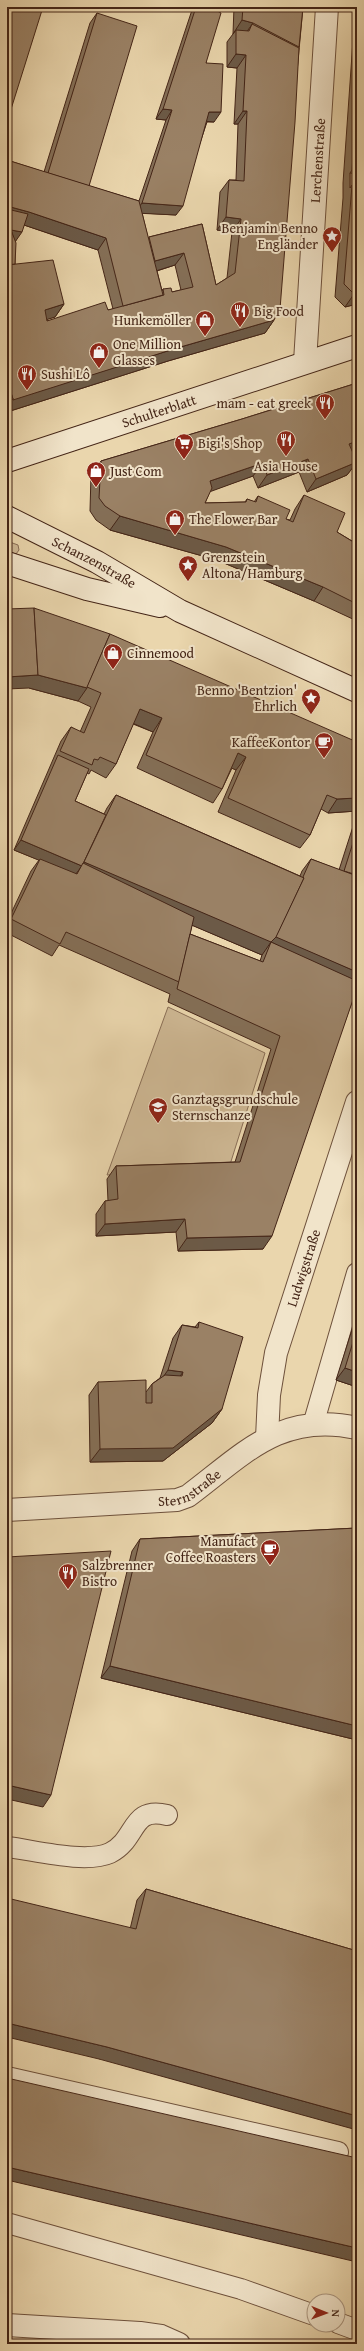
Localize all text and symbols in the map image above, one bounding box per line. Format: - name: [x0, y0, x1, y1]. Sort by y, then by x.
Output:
- street label: Lerchenstraße: [305, 117, 330, 203]
- place label: Benjamin Benno Engländer: [222, 218, 318, 254]
- place icon: Benjamin Benno Engländer: [321, 225, 343, 253]
- restaurant icon: Big Food: [229, 300, 251, 328]
- place label: Big Food: [254, 301, 304, 321]
- shop icon: Hunkemöller: [194, 309, 216, 337]
- place label: Hunkemöller: [114, 310, 191, 330]
- place label: One Million Glasses: [113, 334, 181, 370]
- shop icon: One Million Glasses: [88, 341, 110, 369]
- restaurant icon: Sushi Lô: [16, 363, 38, 391]
- place label: Sushi Lô: [41, 364, 90, 384]
- street label: Schulterblatt: [119, 389, 199, 433]
- restaurant icon: mam - eat greek: [314, 392, 336, 420]
- place label: mam - eat greek: [217, 393, 312, 413]
- restaurant icon: Asia House: [275, 429, 297, 457]
- supermarket icon: Bigi's Shop: [173, 432, 195, 460]
- place label: Bigi's Shop: [198, 433, 263, 453]
- place label: Asia House: [254, 456, 318, 476]
- shop icon: Just Com: [85, 460, 107, 488]
- place label: Just Com: [108, 461, 162, 481]
- shop icon: The Flower Bar: [164, 508, 186, 536]
- place label: The Flower Bar: [189, 509, 278, 529]
- street label: Schanzenstraße: [48, 531, 140, 593]
- place label: Grenzstein Altona/Hamburg: [202, 547, 303, 583]
- place icon: Grenzstein Altona/Hamburg: [177, 554, 199, 582]
- shop icon: Cinnemood: [102, 642, 124, 670]
- place label: Cinnemood: [127, 643, 195, 663]
- place label: Benno 'Bentzion' Ehrlich: [197, 680, 297, 716]
- place icon: Benno 'Bentzion' Ehrlich: [300, 687, 322, 715]
- cafe icon: KaffeeKontor: [313, 731, 335, 759]
- place label: KaffeeKontor: [232, 732, 310, 752]
- place label: Ganztagsgrundschule Sternschanze: [172, 1089, 298, 1125]
- school or university icon: Ganztagsgrundschule Sternschanze: [147, 1096, 169, 1124]
- street label: Ludwigstraße: [282, 1226, 325, 1309]
- street label: Sternstraße: [157, 1464, 225, 1511]
- place label: Manufact Coffee Roasters: [166, 1531, 256, 1567]
- cafe icon: Manufact Coffee Roasters: [259, 1538, 281, 1566]
- place label: Salzbrenner Bistro: [82, 1555, 153, 1591]
- restaurant icon: Salzbrenner Bistro: [57, 1562, 79, 1590]
- north arrow: [306, 2293, 346, 2333]
- text: N: [328, 2309, 344, 2318]

